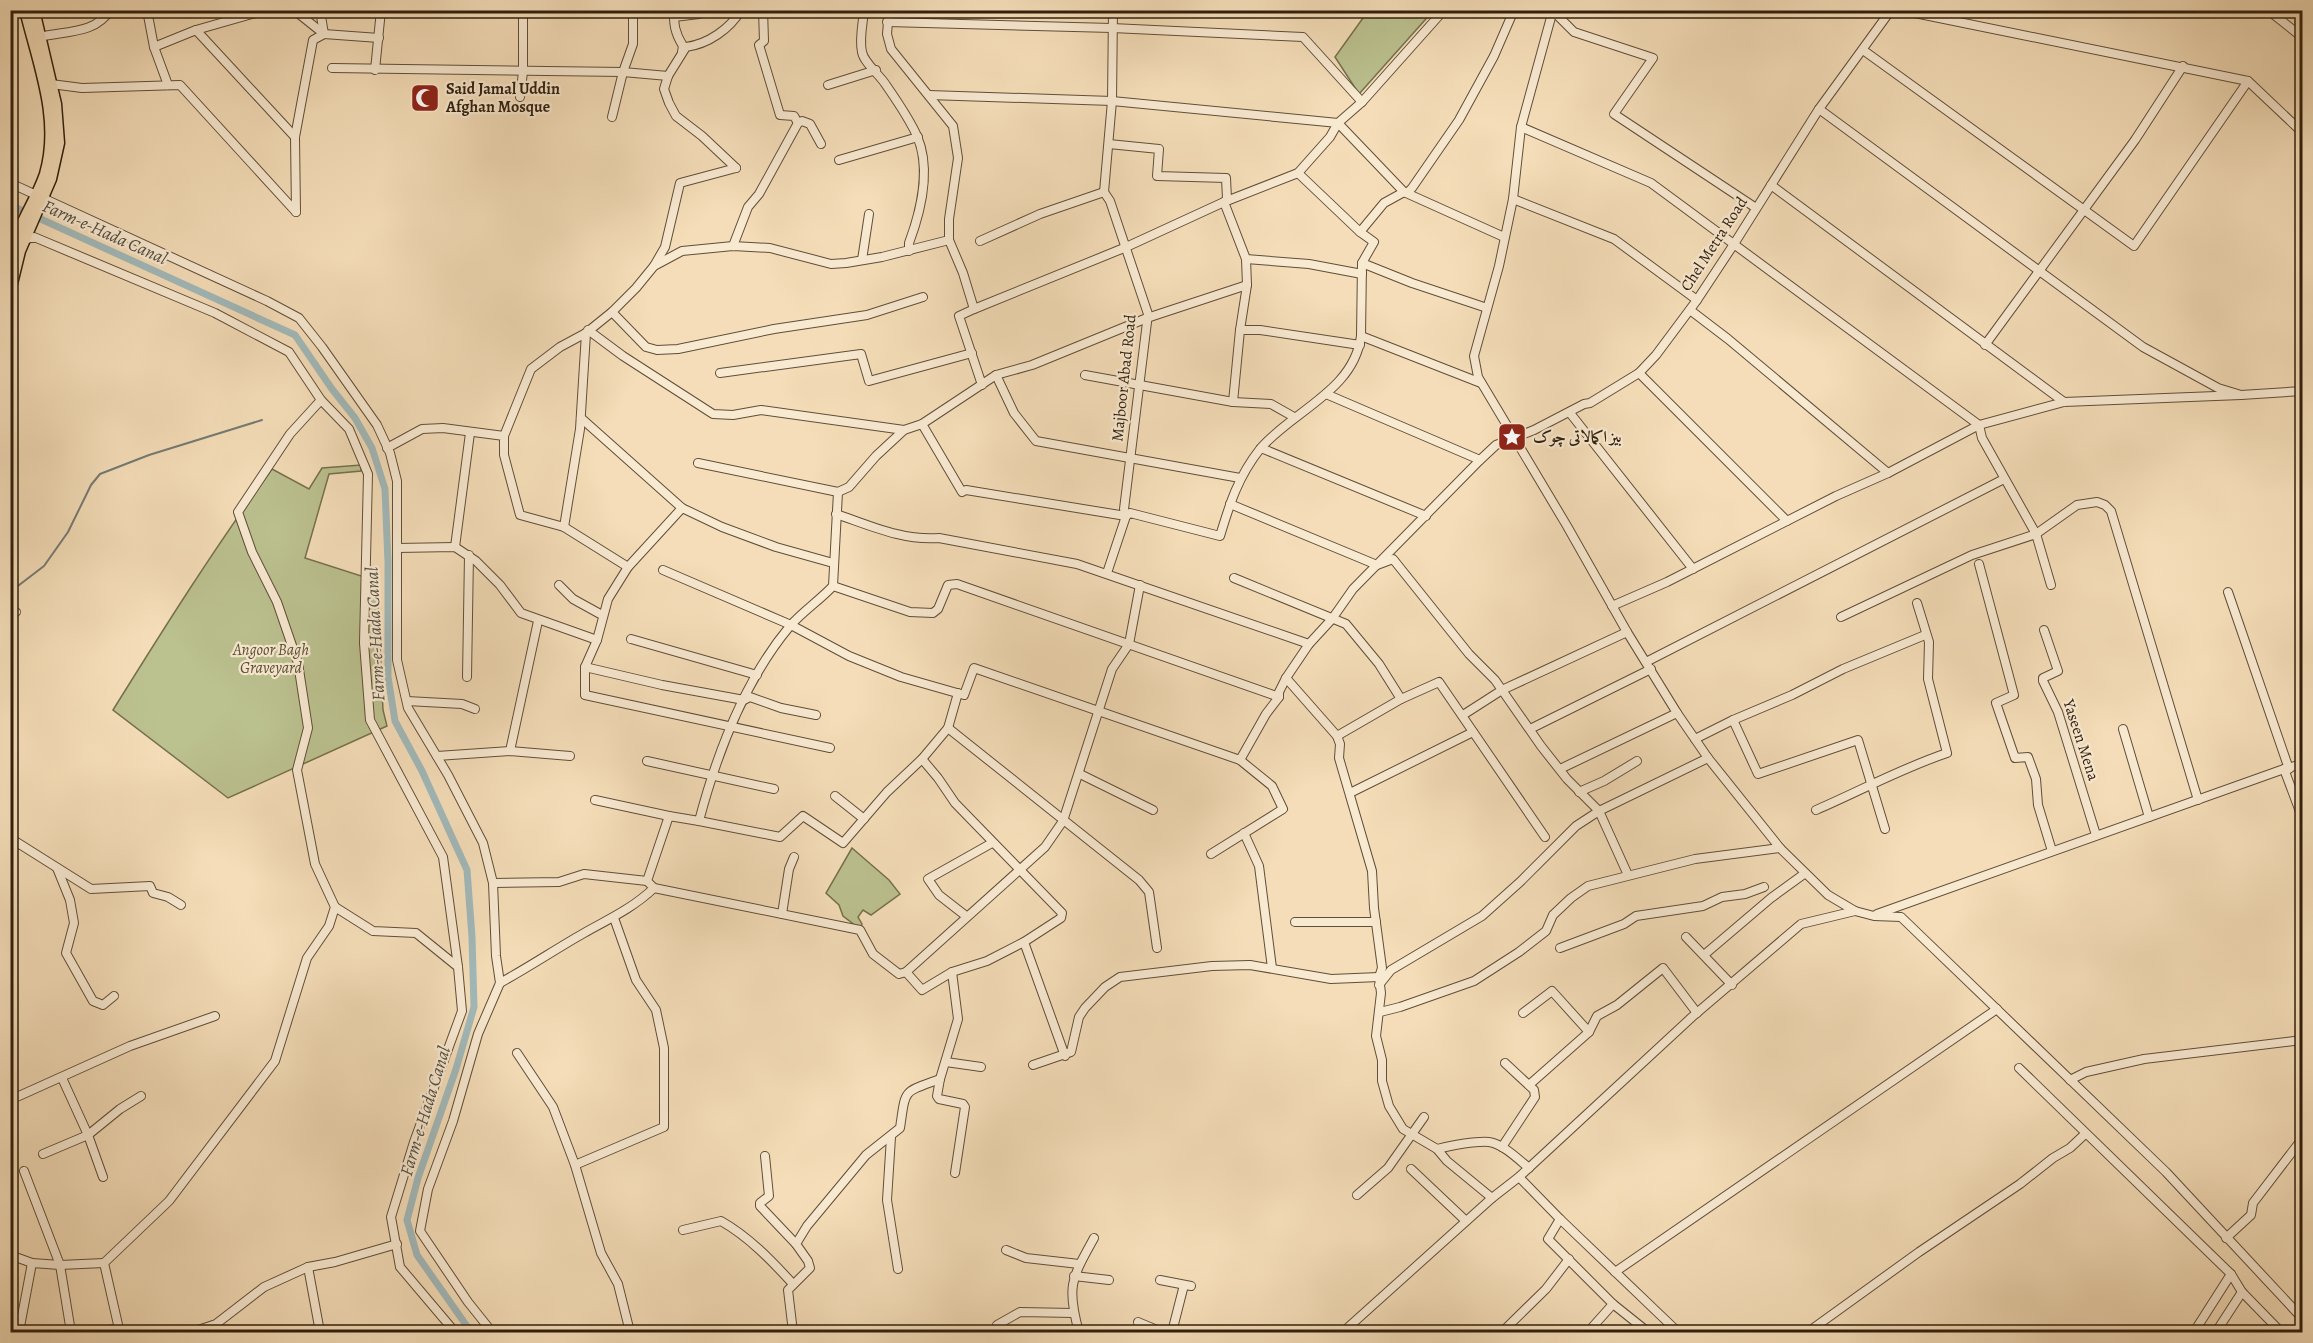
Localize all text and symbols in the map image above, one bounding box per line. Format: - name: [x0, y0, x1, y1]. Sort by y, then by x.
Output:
- place label: Said Jamal Uddin Afghan Mosque: [445, 78, 560, 118]
- mosque icon: Said Jamal Uddin Afghan Mosque: [409, 82, 441, 114]
- street label: Chel Metra Road: [1675, 192, 1753, 295]
- water label: Farm-e-Hada Canal: [39, 194, 172, 270]
- street label: Majboor Abad Road: [1106, 313, 1142, 443]
- place icon: بیز اکمالاتی چوک: [1496, 421, 1528, 453]
- place label: بیز اکمالاتی چوک: [1533, 426, 1621, 448]
- water label: Farm-e-Hada Canal: [359, 566, 390, 702]
- park label: Angoor Bagh Graveyard: [232, 639, 309, 679]
- street label: Yaseen Mena: [2057, 695, 2105, 784]
- water label: Farm-e-Hada Canal: [394, 1043, 456, 1179]

